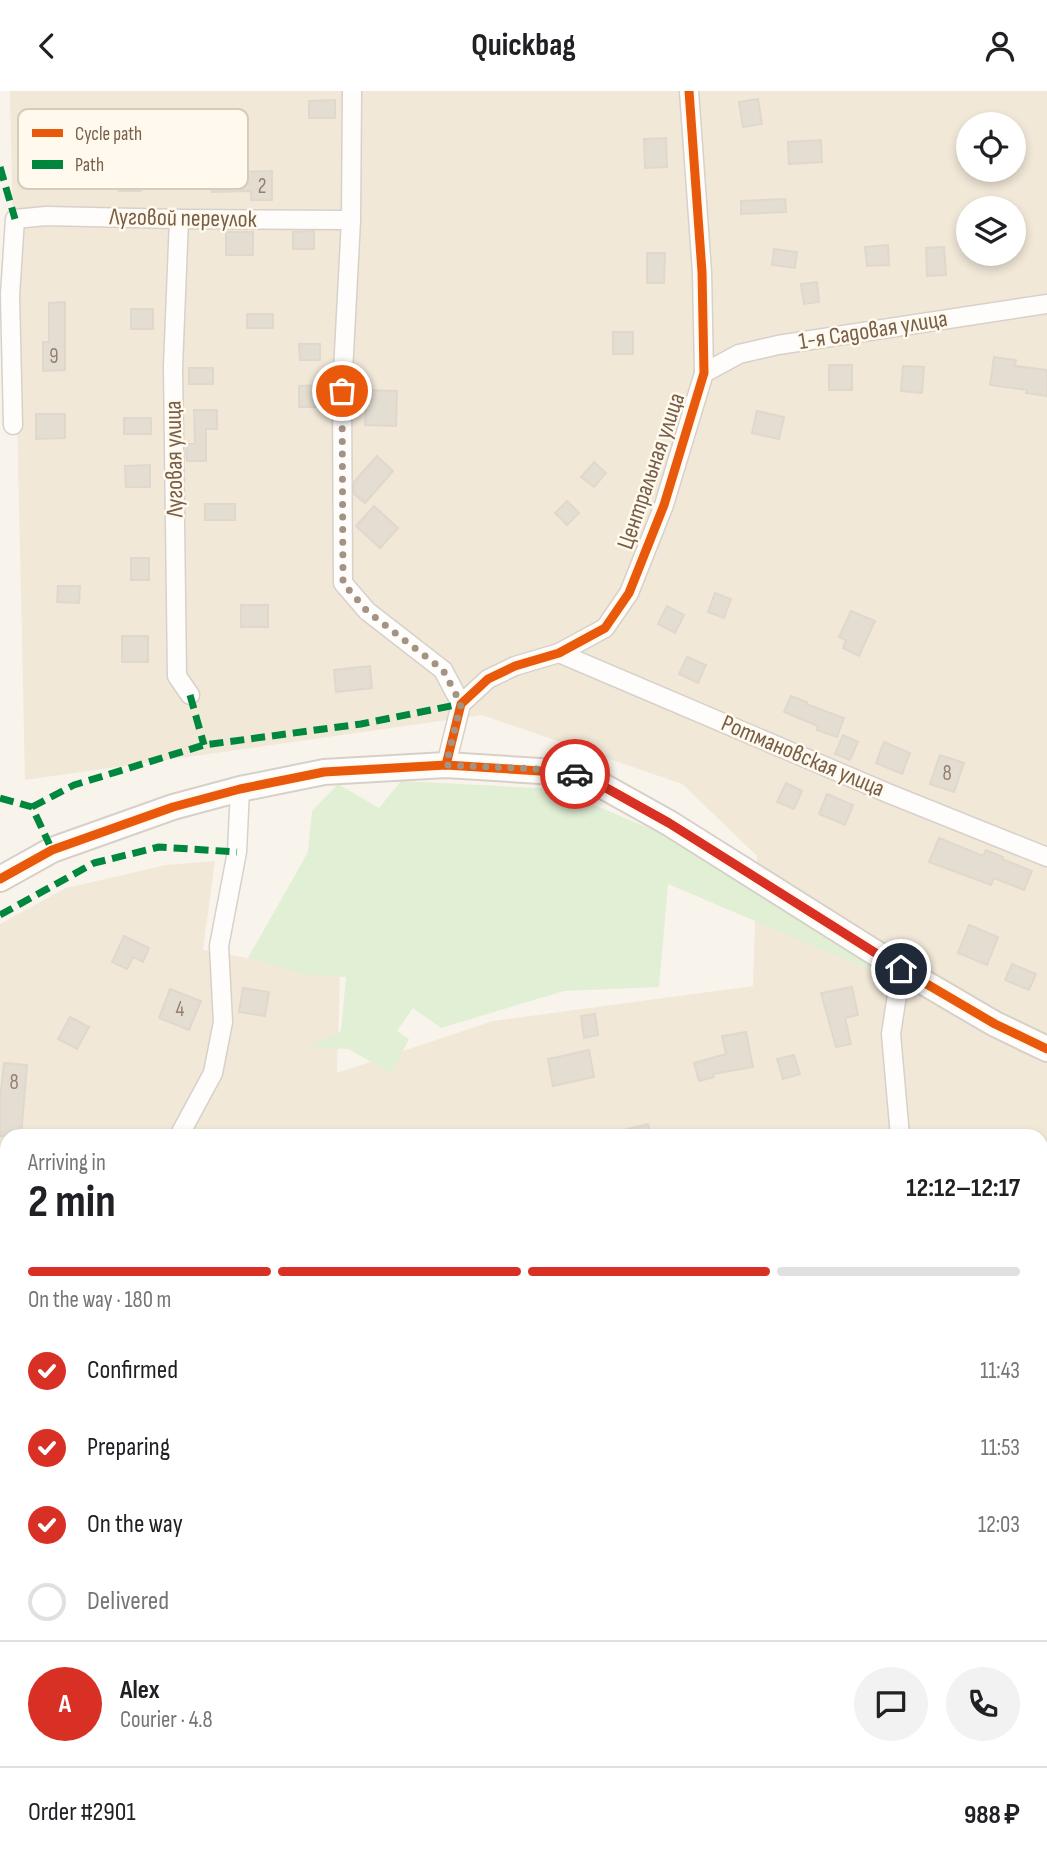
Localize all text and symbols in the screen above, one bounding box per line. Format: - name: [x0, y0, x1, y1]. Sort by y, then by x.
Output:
- text: Quickbag: [471, 26, 576, 65]
- icon: back: [28, 27, 66, 65]
- icon: person: [981, 27, 1019, 65]
- legend: [18, 109, 248, 189]
- map controls: [956, 112, 1026, 266]
- button: locate: [956, 112, 1026, 182]
- text: Cycle path: [75, 123, 142, 146]
- text: Path: [75, 154, 104, 177]
- house number: 2: [258, 174, 266, 199]
- button: layers: [956, 196, 1026, 266]
- street label: Луговой переулок: [108, 202, 258, 234]
- street label: 1-я Садовая улица: [797, 304, 949, 356]
- house number: 9: [49, 344, 59, 369]
- pin: [312, 361, 372, 421]
- icon: bag: [323, 372, 361, 410]
- street label: Центральная улица: [611, 389, 691, 553]
- street label: Луговая улица: [158, 400, 190, 519]
- street label: Ротмановская улица: [717, 709, 889, 803]
- courier: [540, 739, 610, 809]
- icon: car: [556, 755, 594, 793]
- house number: 8: [942, 761, 952, 786]
- pin: [871, 939, 931, 999]
- icon: home: [882, 950, 920, 988]
- house number: 4: [176, 997, 185, 1022]
- house number: 8: [9, 1070, 19, 1095]
- text: Arriving in: [28, 1149, 106, 1177]
- text: 12:12–12:17: [906, 1173, 1020, 1204]
- text: 2 min: [28, 1175, 116, 1230]
- text: On the way · 180 m: [28, 1286, 171, 1314]
- icon: check: [28, 1352, 66, 1390]
- text: Confirmed: [87, 1355, 178, 1386]
- text: 11:43: [980, 1357, 1020, 1385]
- icon: check: [28, 1429, 66, 1467]
- text: Preparing: [87, 1432, 170, 1463]
- text: 11:53: [981, 1434, 1020, 1462]
- icon: check: [28, 1506, 66, 1544]
- text: On the way: [87, 1509, 183, 1540]
- text: 12:03: [978, 1511, 1020, 1539]
- text: Delivered: [87, 1586, 169, 1617]
- button: chat: [854, 1667, 928, 1741]
- button: phone: [946, 1667, 1020, 1741]
- text: Alex: [120, 1675, 160, 1706]
- text: A: [59, 1689, 71, 1720]
- text: Courier · 4.8: [120, 1706, 213, 1734]
- text: Order #2901: [28, 1797, 136, 1828]
- text: 988 ₽: [964, 1800, 1020, 1831]

